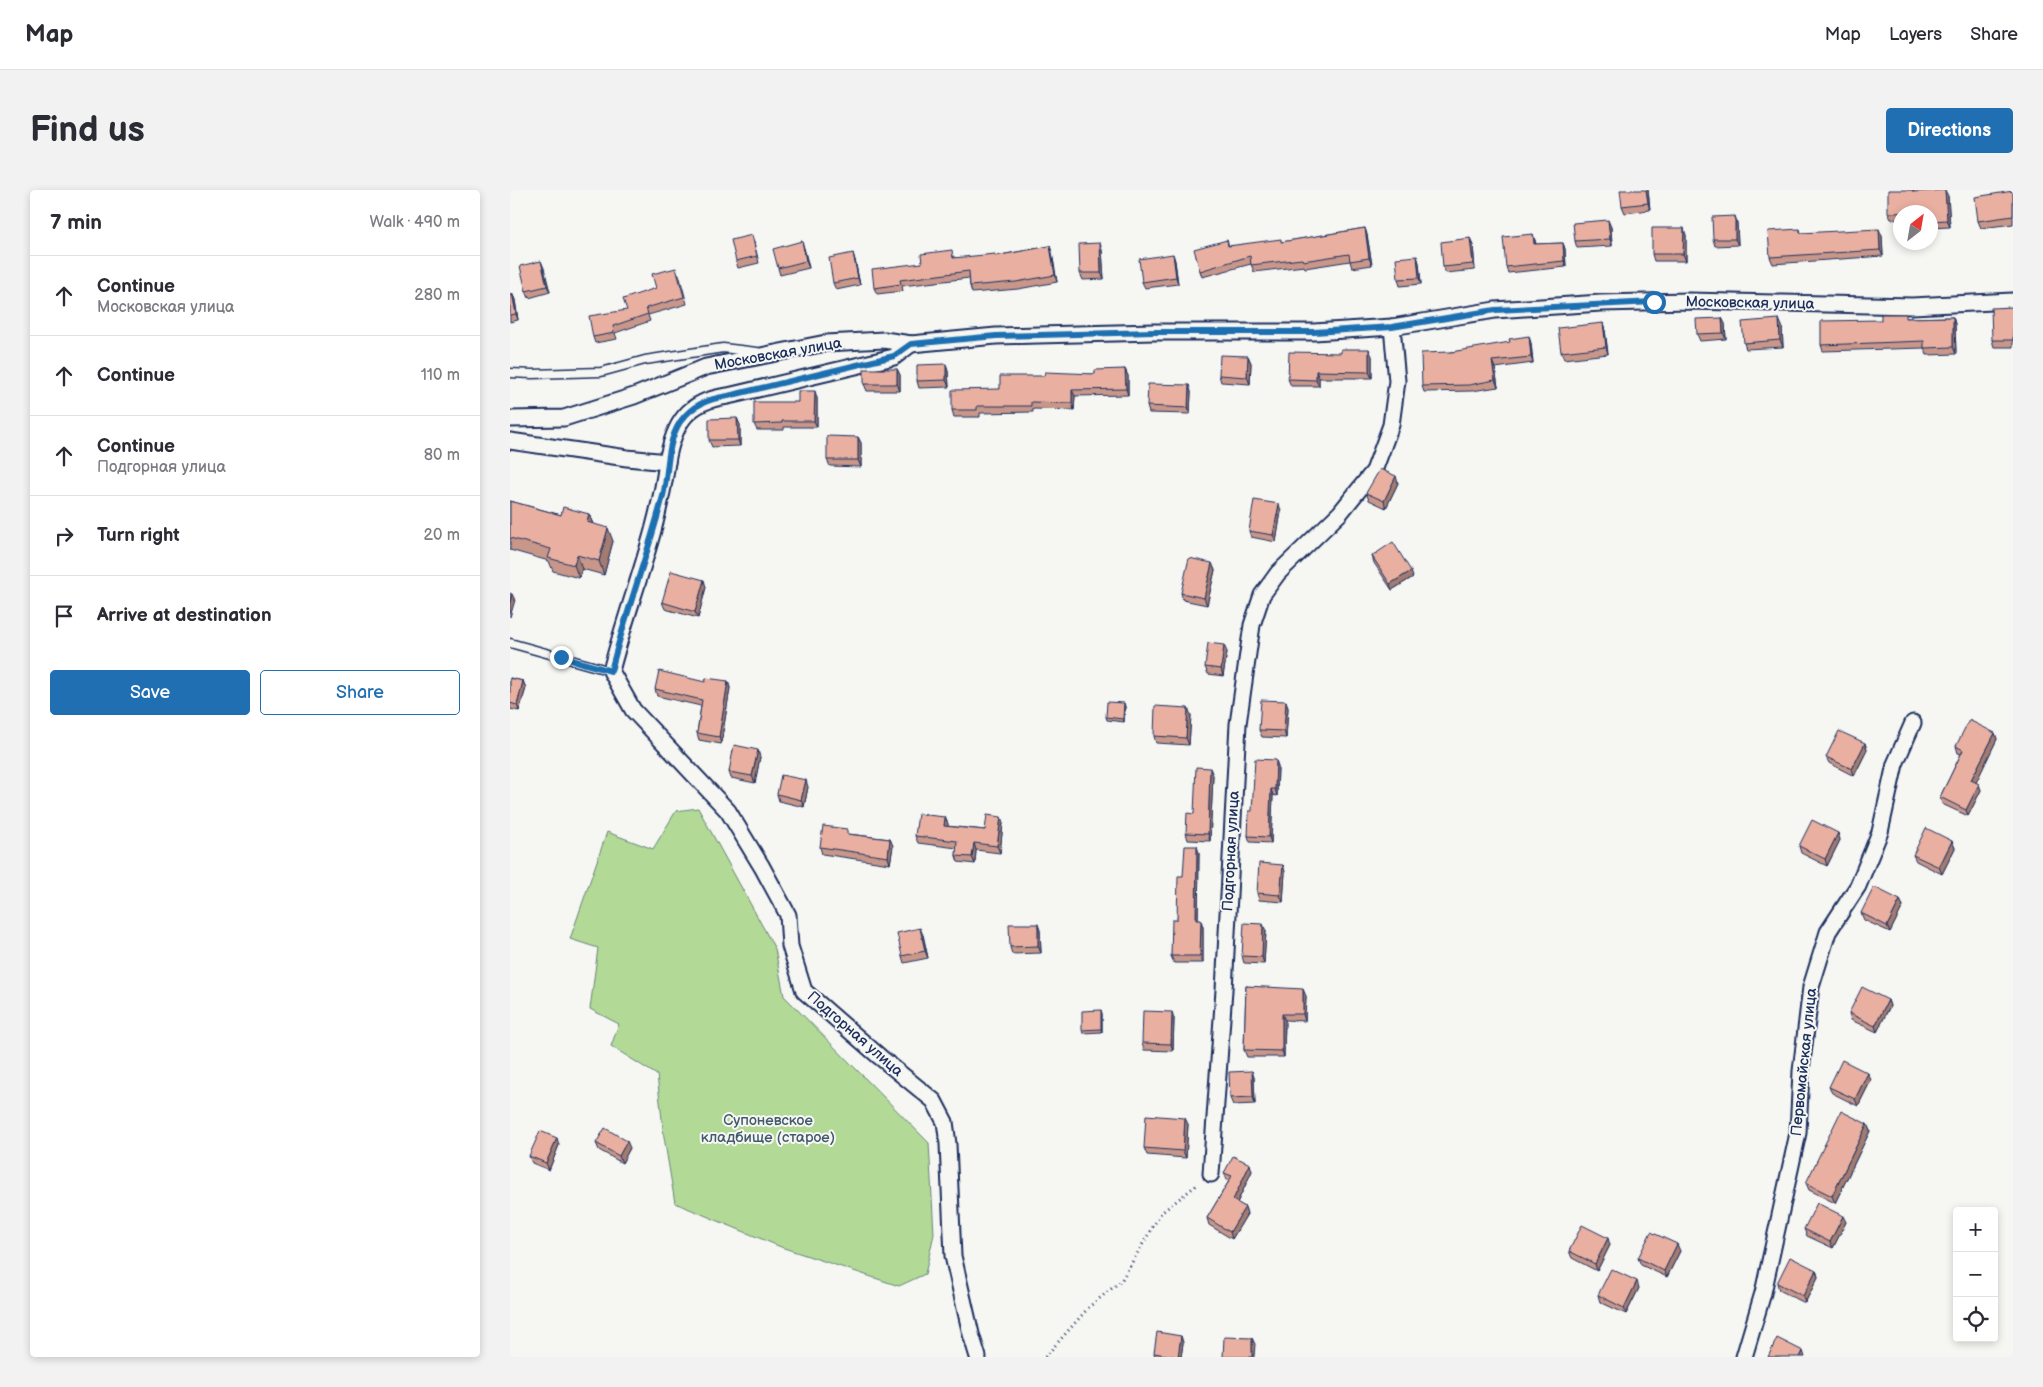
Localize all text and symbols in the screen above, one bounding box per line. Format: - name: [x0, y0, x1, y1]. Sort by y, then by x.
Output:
- text: Map: [25, 20, 73, 49]
- text: Map: [1825, 24, 1861, 45]
- text: Layers: [1889, 24, 1942, 45]
- text: Share: [1970, 24, 2018, 45]
- button: Directions: [1886, 108, 2013, 153]
- text: Find us: [30, 109, 145, 152]
- north arrow: [1893, 205, 1938, 250]
- text: 7 min: [50, 210, 102, 235]
- text: Walk · 490 m: [369, 213, 460, 232]
- text: Continue: [97, 275, 175, 298]
- icon: ahead: [50, 282, 78, 310]
- text: 280 m: [414, 286, 460, 305]
- route start: [1643, 291, 1666, 314]
- street label: Московская улица: [1685, 292, 1815, 314]
- text: Московская улица: [97, 298, 235, 317]
- street label: Московская улица: [713, 333, 843, 375]
- icon: ahead: [50, 362, 78, 390]
- text: Continue: [97, 364, 175, 387]
- text: 110 m: [421, 366, 460, 385]
- text: Continue: [97, 435, 175, 458]
- icon: ahead: [50, 442, 78, 470]
- text: 80 m: [424, 446, 460, 465]
- text: Подгорная улица: [97, 458, 226, 477]
- icon: right: [50, 522, 78, 550]
- text: Turn right: [97, 524, 180, 547]
- text: 20 m: [424, 526, 460, 545]
- icon: arrive: [50, 602, 78, 630]
- text: Arrive at destination: [97, 604, 272, 627]
- route end: [550, 646, 573, 669]
- button: Save: [50, 670, 250, 715]
- button: Share: [260, 670, 460, 715]
- street label: Подгорная улица: [1218, 790, 1244, 912]
- street label: Подгорная улица: [803, 987, 907, 1081]
- street label: Первомайская улица: [1787, 987, 1821, 1137]
- park label: Супоневское кладбище (старое): [701, 1111, 835, 1147]
- map controls: [1953, 1207, 1998, 1342]
- button: +: [1953, 1207, 1998, 1252]
- button: −: [1953, 1252, 1998, 1297]
- button: locate: [1953, 1297, 1998, 1342]

